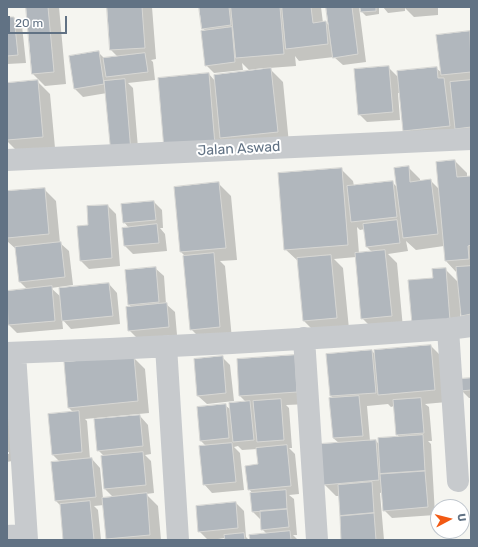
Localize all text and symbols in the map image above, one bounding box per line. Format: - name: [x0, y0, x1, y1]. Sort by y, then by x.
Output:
- scale bar: [10, 8, 69, 34]
- text: 20 m: [15, 16, 43, 30]
- street label: Jalan Aswad: [197, 138, 281, 160]
- north arrow: [430, 499, 470, 539]
- text: U: [454, 513, 468, 522]

